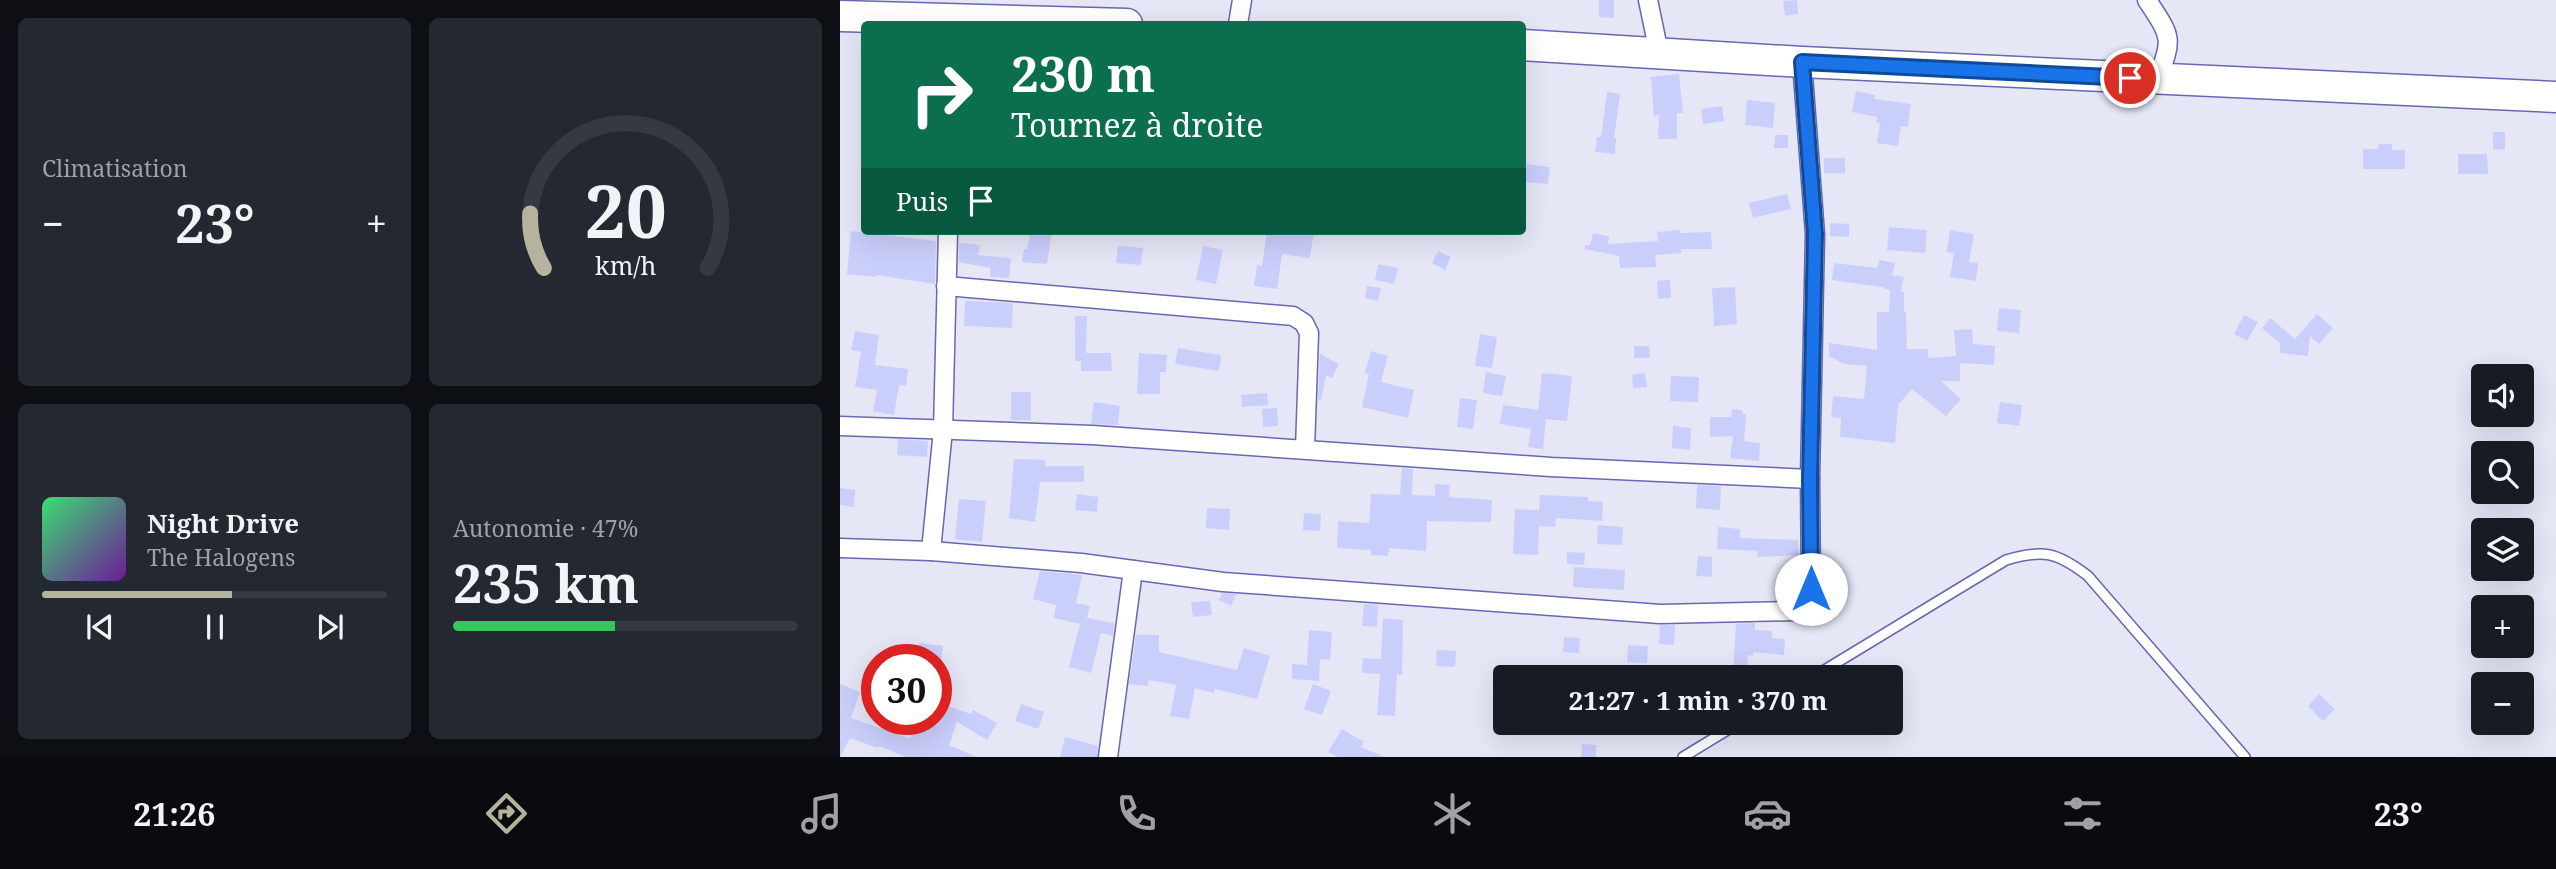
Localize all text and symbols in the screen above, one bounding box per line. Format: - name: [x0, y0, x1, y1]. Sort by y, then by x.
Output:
- text: 230 m: [1011, 40, 1155, 106]
- pin: [2100, 48, 2160, 108]
- icon: right: [896, 49, 987, 140]
- icon: arrive: [2111, 59, 2149, 97]
- text: Tournez à droite: [1011, 103, 1263, 146]
- text: Climatisation: [42, 152, 188, 184]
- text: 20: [584, 160, 667, 259]
- icon: arrive: [962, 182, 1000, 220]
- text: Puis: [896, 183, 948, 219]
- text: 23°: [175, 187, 255, 258]
- text: −: [42, 197, 64, 249]
- text: +: [366, 197, 387, 249]
- text: km/h: [595, 248, 656, 282]
- map controls: [2471, 364, 2534, 735]
- button: sound: [2471, 364, 2534, 427]
- button: search: [2471, 441, 2534, 504]
- text: Night Drive: [147, 505, 299, 541]
- text: Autonomie · 47%: [453, 512, 638, 544]
- button: layers: [2471, 518, 2534, 581]
- text: The Halogens: [147, 541, 295, 573]
- text: 235 km: [453, 547, 639, 618]
- position arrow: [1774, 552, 1848, 626]
- button: +: [2471, 595, 2534, 658]
- icon: previous: [81, 608, 119, 646]
- icon: pause: [196, 608, 234, 646]
- icon: next: [311, 608, 349, 646]
- speed limit sign: 30: [861, 644, 952, 735]
- button: −: [2471, 672, 2534, 735]
- text: 21:27 · 1 min · 370 m: [1568, 682, 1828, 718]
- icon: directions: [482, 789, 531, 838]
- icon: music: [797, 789, 846, 838]
- icon: phone: [1112, 789, 1161, 838]
- icon: climate: [1428, 789, 1477, 838]
- icon: car: [1743, 789, 1792, 838]
- icon: filters: [2058, 789, 2107, 838]
- text: 21:26: [133, 792, 215, 835]
- text: 23°: [2374, 792, 2423, 835]

